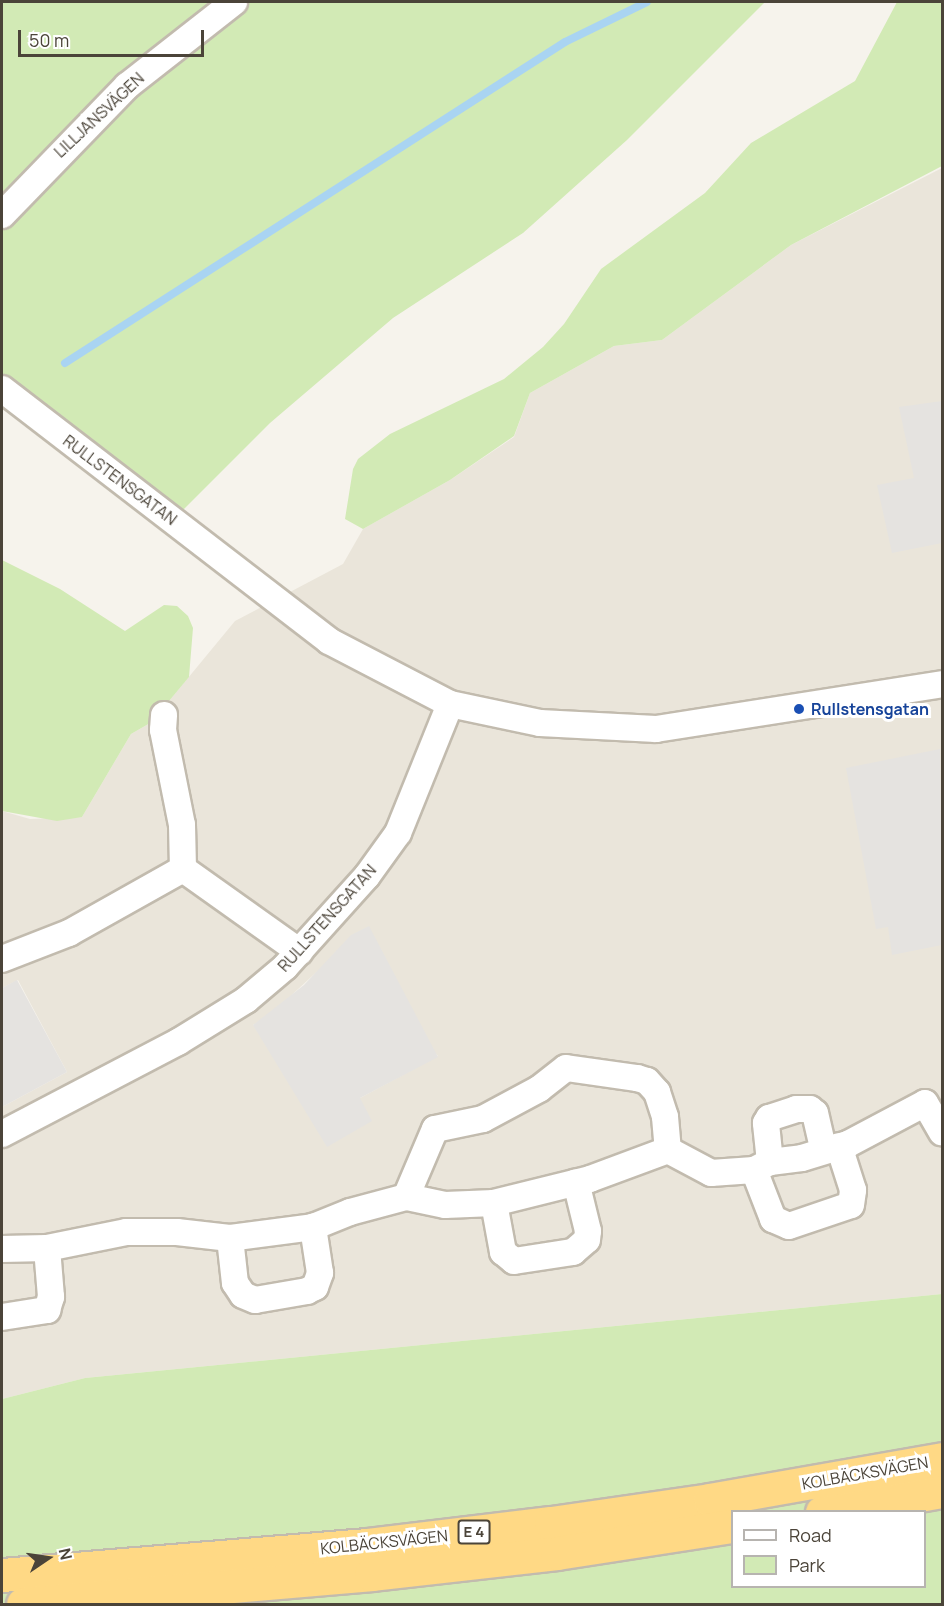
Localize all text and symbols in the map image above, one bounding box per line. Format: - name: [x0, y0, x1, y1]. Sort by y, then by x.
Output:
- scale bar: [21, 18, 207, 56]
- text: 50 m: [29, 28, 69, 52]
- street label: LILLJANSVÄGEN: [50, 69, 148, 161]
- street label: RULLSTENSGATAN: [59, 431, 181, 529]
- place label: Rullstensgatan: [811, 699, 929, 719]
- marker: Rullstensgatan: [792, 702, 806, 716]
- street label: RULLSTENSGATAN: [274, 861, 380, 975]
- street label: KOLBÄCKSVÄGEN: [800, 1452, 930, 1494]
- legend: [731, 1510, 926, 1588]
- road number: E 4: [458, 1520, 490, 1544]
- text: Road: [789, 1523, 832, 1547]
- street label: KOLBÄCKSVÄGEN: [319, 1526, 449, 1558]
- north arrow: [18, 1528, 78, 1588]
- text: N: [54, 1546, 78, 1562]
- text: Park: [789, 1553, 825, 1577]

